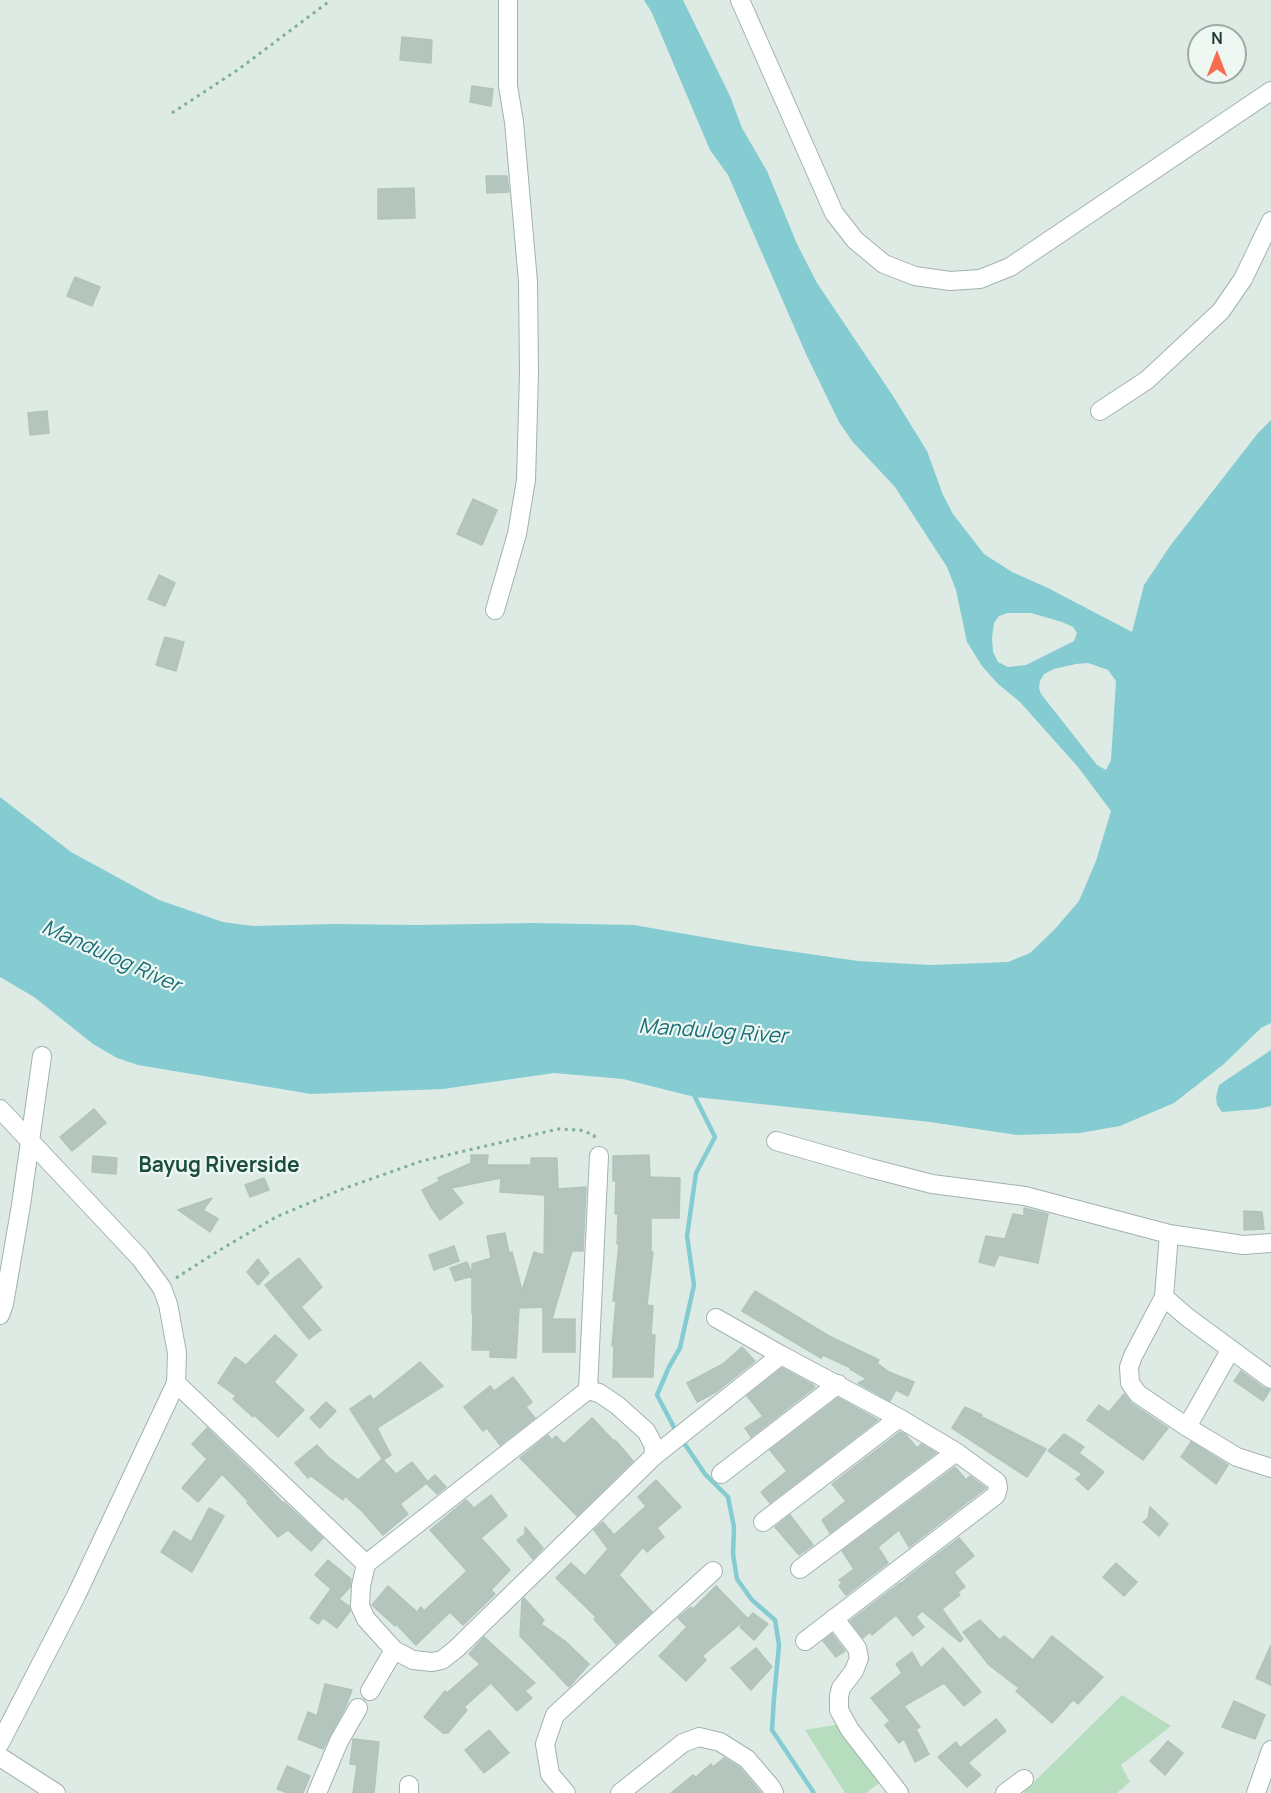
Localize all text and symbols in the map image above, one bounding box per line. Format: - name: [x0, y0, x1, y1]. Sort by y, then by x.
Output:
- north arrow: [1187, 24, 1247, 84]
- text: N: [1211, 27, 1223, 49]
- water label: Mandulog River: [38, 915, 184, 999]
- water label: Mandulog River: [638, 1014, 788, 1050]
- district label: Bayug Riverside: [138, 1153, 300, 1179]

